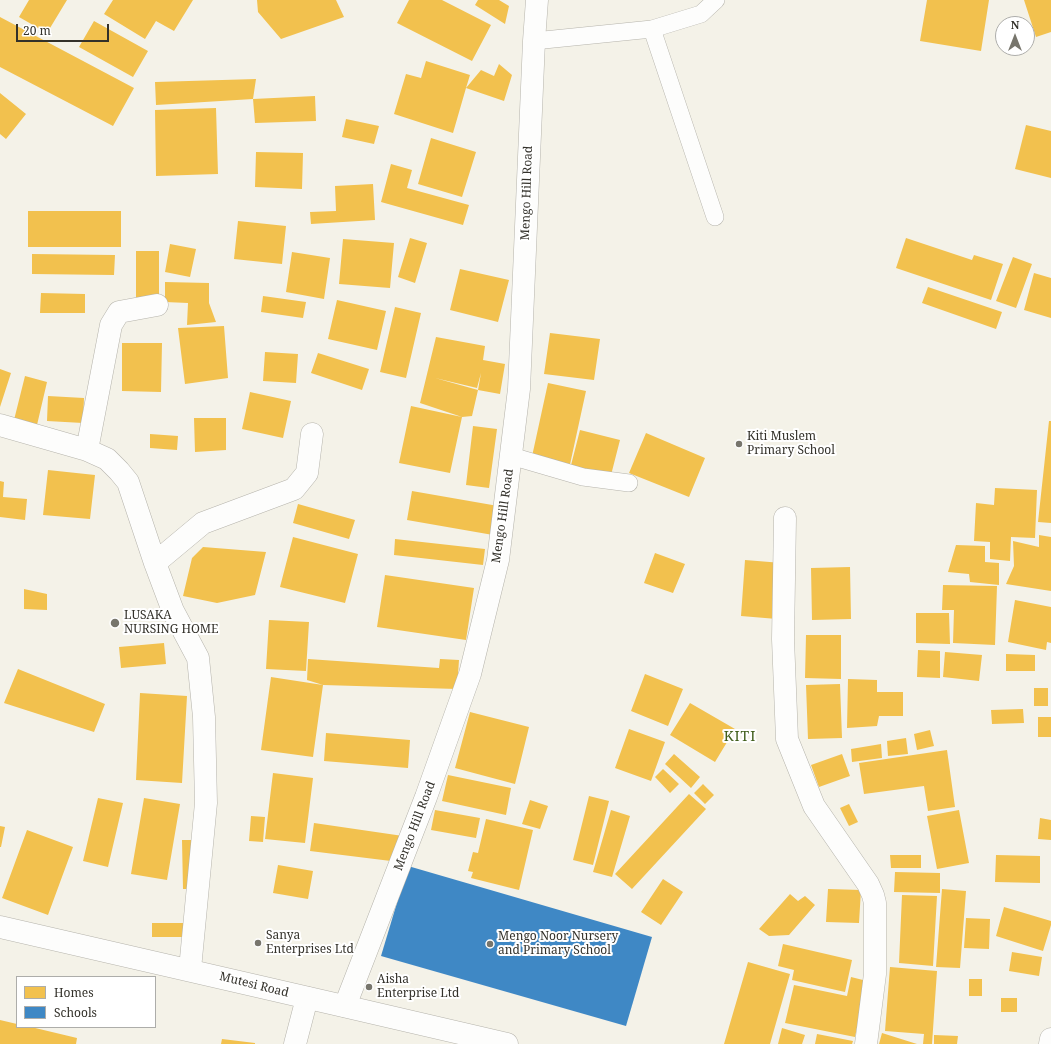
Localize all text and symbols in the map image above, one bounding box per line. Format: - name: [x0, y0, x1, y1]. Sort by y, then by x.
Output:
- scale bar: [18, 16, 111, 42]
- north arrow: [995, 16, 1035, 56]
- text: N: [1011, 17, 1019, 32]
- text: 20 m: [23, 22, 51, 39]
- street label: Mengo Hill Road: [518, 145, 536, 241]
- place label: Kiti Muslem Primary School: [747, 430, 835, 458]
- marker: Kiti Muslem Primary School: [734, 439, 744, 449]
- street label: Mengo Hill Road: [489, 468, 517, 564]
- place label: LUSAKA NURSING HOME: [124, 609, 219, 637]
- marker: LUSAKA NURSING HOME: [109, 617, 121, 629]
- district label: KITI: [724, 729, 756, 745]
- street label: Mengo Hill Road: [391, 779, 439, 873]
- place label: Sanya Enterprises Ltd: [266, 929, 354, 957]
- place label: Mengo Noor Nursery and Primary School: [498, 930, 618, 958]
- marker: Sanya Enterprises Ltd: [253, 938, 263, 948]
- marker: Mengo Noor Nursery and Primary School: [485, 939, 495, 949]
- street label: Mutesi Road: [218, 969, 290, 1001]
- place label: Aisha Enterprise Ltd: [377, 973, 459, 1001]
- legend: [16, 976, 156, 1028]
- marker: Aisha Enterprise Ltd: [364, 982, 374, 992]
- text: Homes: [54, 984, 94, 1001]
- text: Schools: [54, 1004, 97, 1021]

